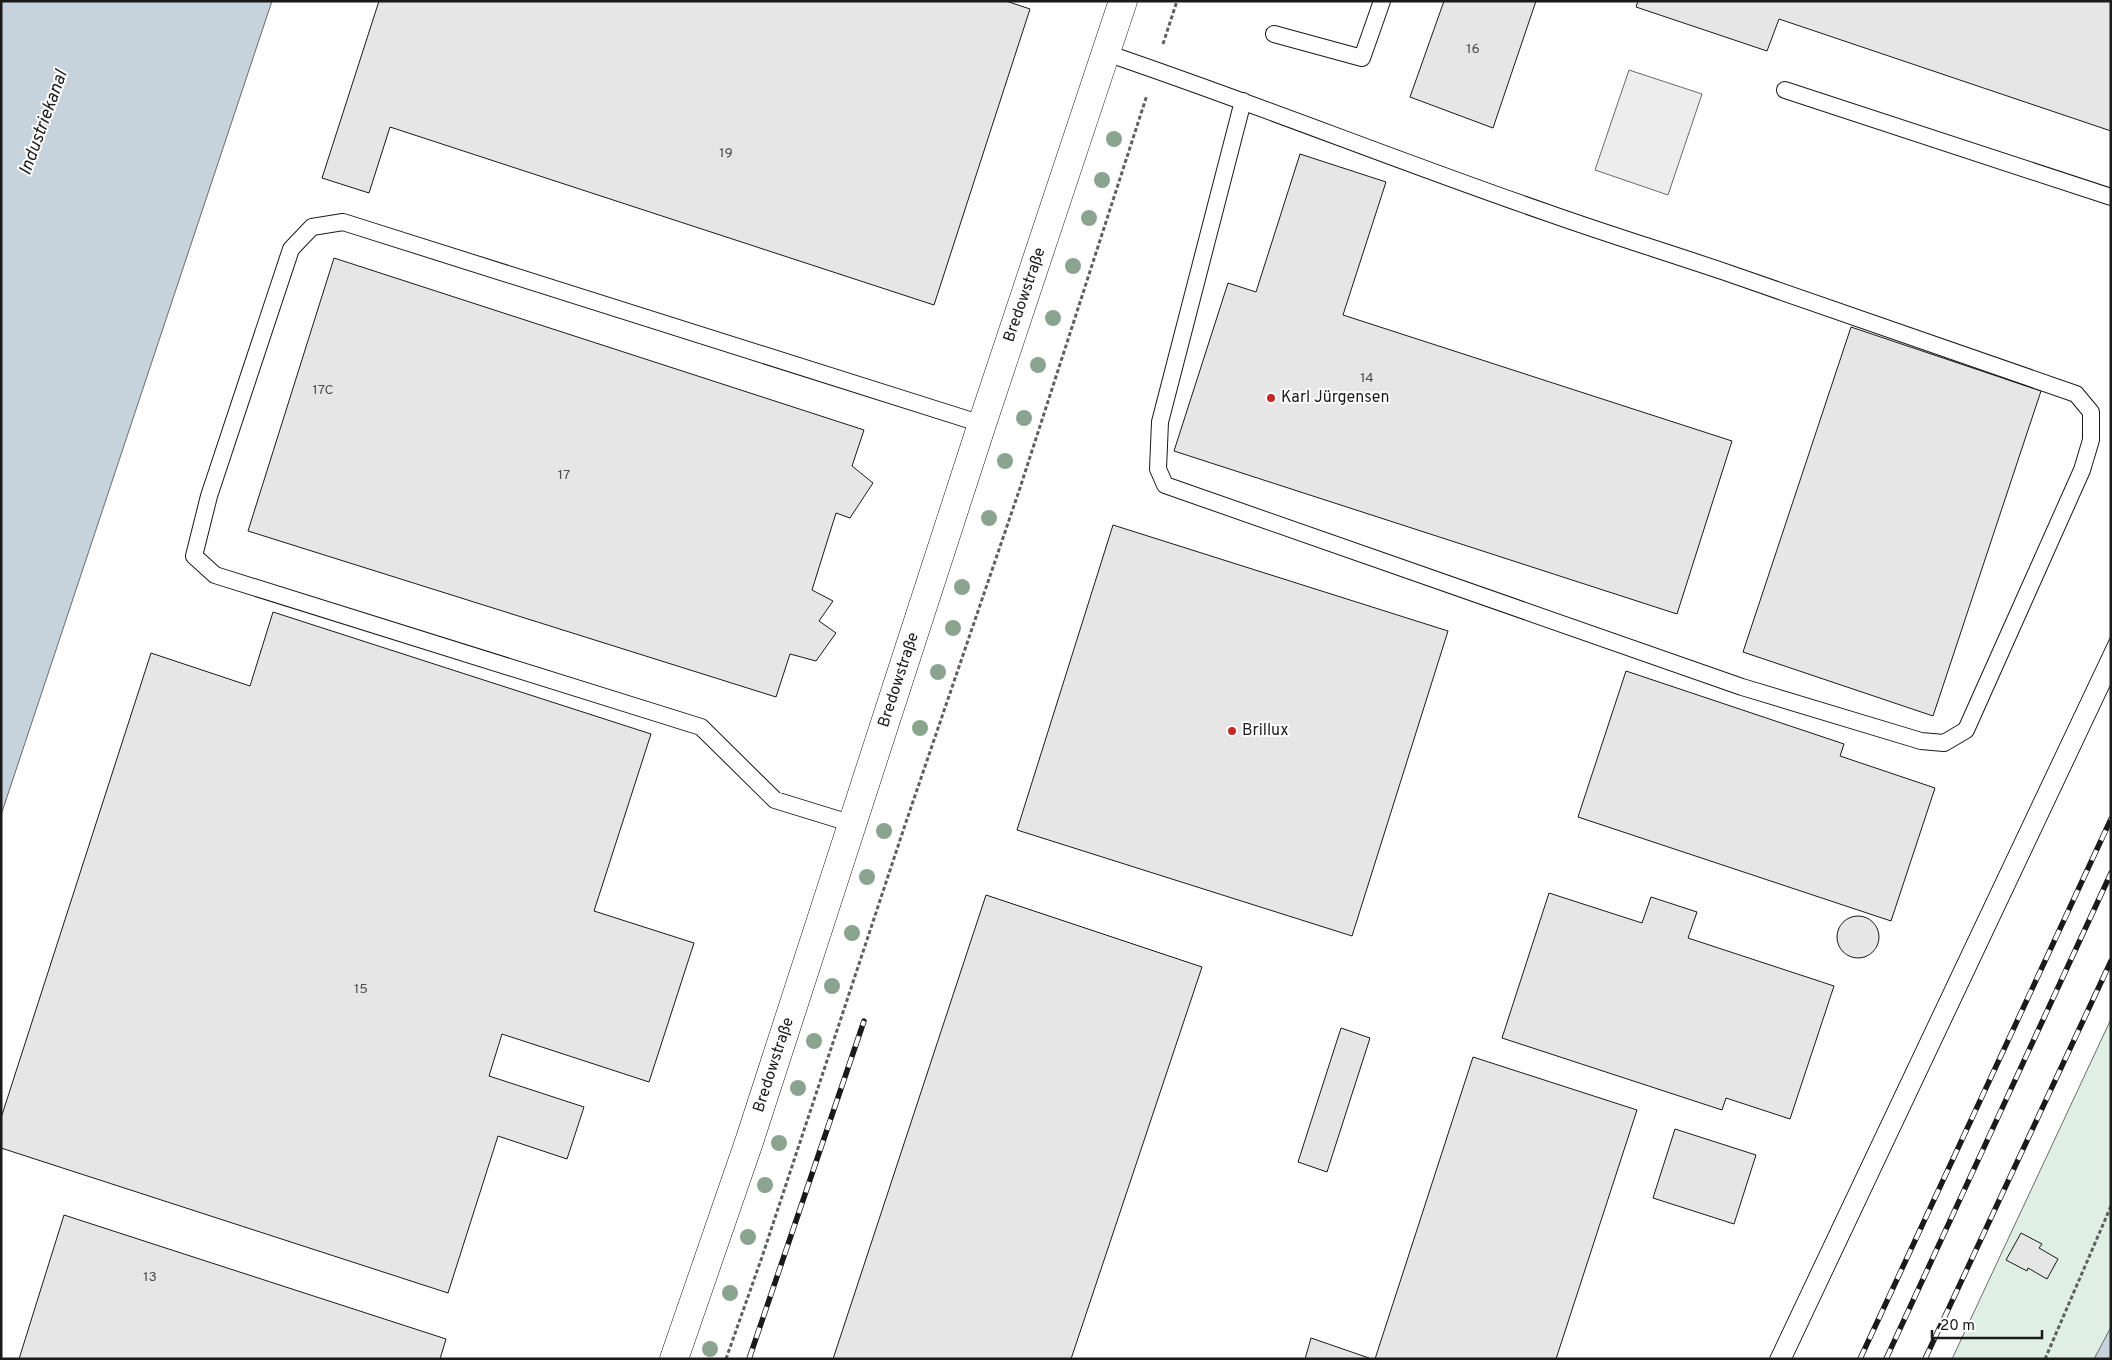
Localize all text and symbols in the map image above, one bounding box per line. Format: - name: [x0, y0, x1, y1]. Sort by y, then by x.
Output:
- house number: 16: [1466, 41, 1480, 58]
- water label: Industriekanal: [14, 66, 74, 179]
- house number: 19: [719, 145, 733, 162]
- street label: Bredowstraße: [999, 245, 1051, 345]
- house number: 14: [1360, 370, 1374, 387]
- house number: 17C: [313, 382, 333, 399]
- place label: Karl Jürgensen: [1281, 388, 1389, 408]
- marker: Karl Jürgensen: [1265, 392, 1277, 404]
- house number: 17: [558, 467, 570, 484]
- street label: Bredowstraße: [874, 630, 924, 730]
- place label: Brillux: [1242, 721, 1289, 741]
- marker: Brillux: [1226, 725, 1238, 737]
- house number: 15: [354, 981, 368, 998]
- street label: Bredowstraße: [749, 1015, 799, 1115]
- house number: 13: [143, 1269, 157, 1286]
- scale bar: [1932, 1308, 2042, 1340]
- text: 20 m: [1940, 1317, 1975, 1336]

